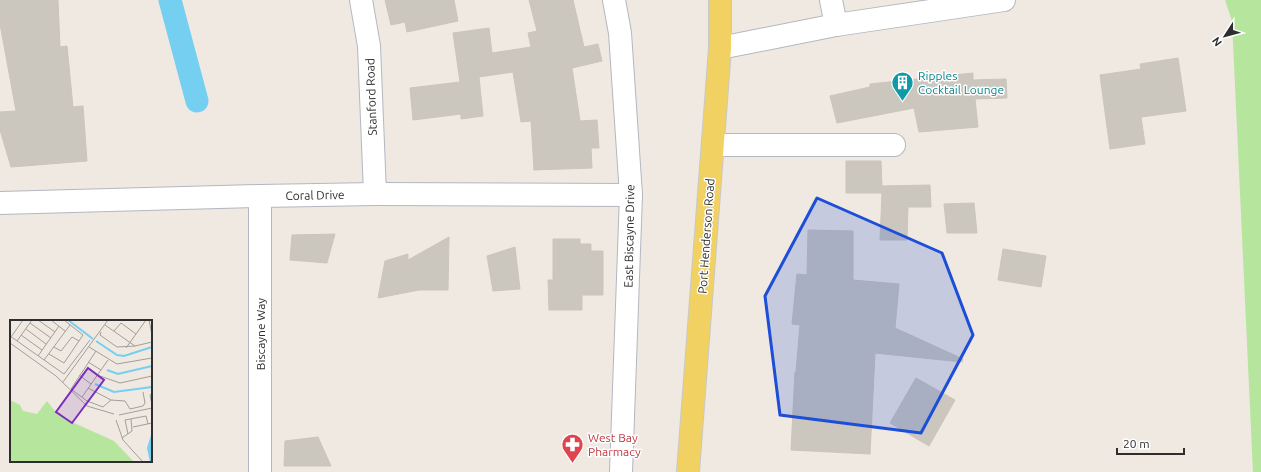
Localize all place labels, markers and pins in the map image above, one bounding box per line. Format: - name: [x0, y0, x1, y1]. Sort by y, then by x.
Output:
- building icon: Ripples Cocktail Lounge: [890, 69, 916, 102]
- place label: Ripples Cocktail Lounge: [918, 69, 1004, 96]
- pharmacy icon: West Bay Pharmacy: [560, 431, 586, 464]
- place label: West Bay Pharmacy: [588, 431, 641, 458]

